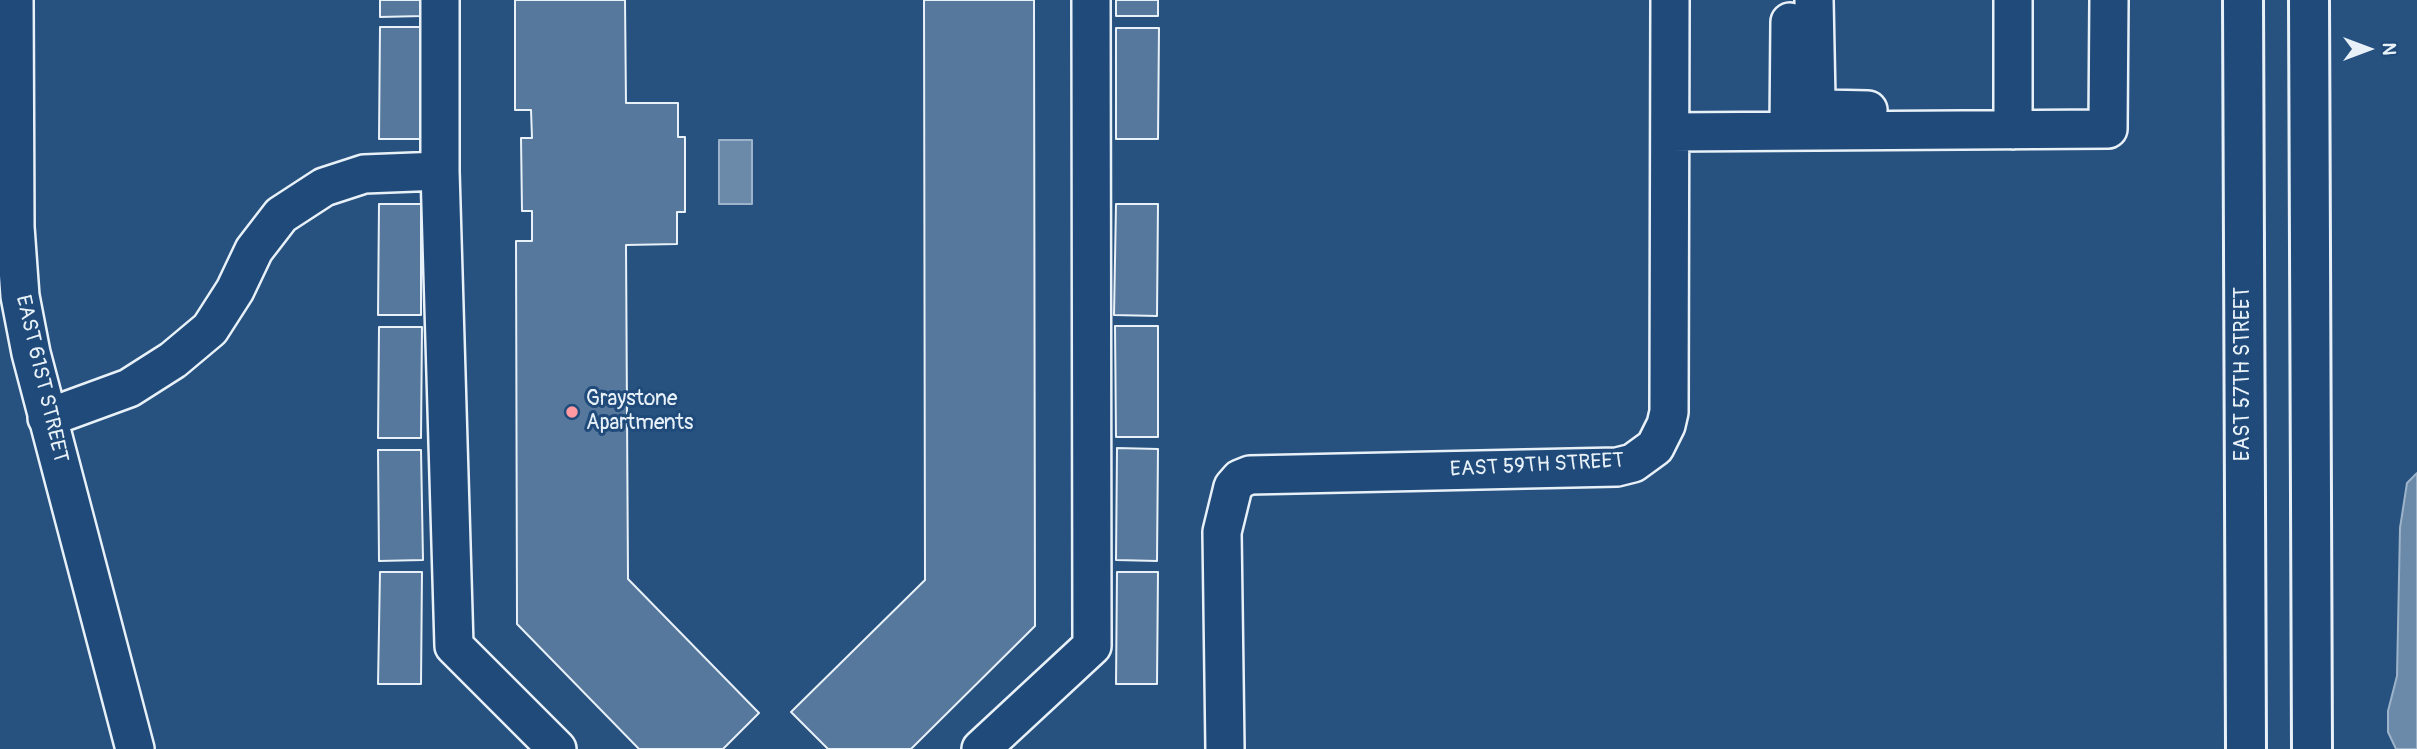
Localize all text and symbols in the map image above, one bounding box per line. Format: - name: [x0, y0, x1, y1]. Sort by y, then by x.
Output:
- north arrow: [2333, 14, 2403, 84]
- text: N: [2377, 43, 2401, 55]
- street label: EAST 57TH STREET: [2231, 287, 2257, 461]
- street label: EAST 61ST STREET: [9, 293, 73, 465]
- place label: Graystone Apartments: [586, 387, 693, 437]
- marker: Graystone Apartments: [564, 404, 580, 420]
- street label: EAST 59TH STREET: [1449, 449, 1625, 483]

